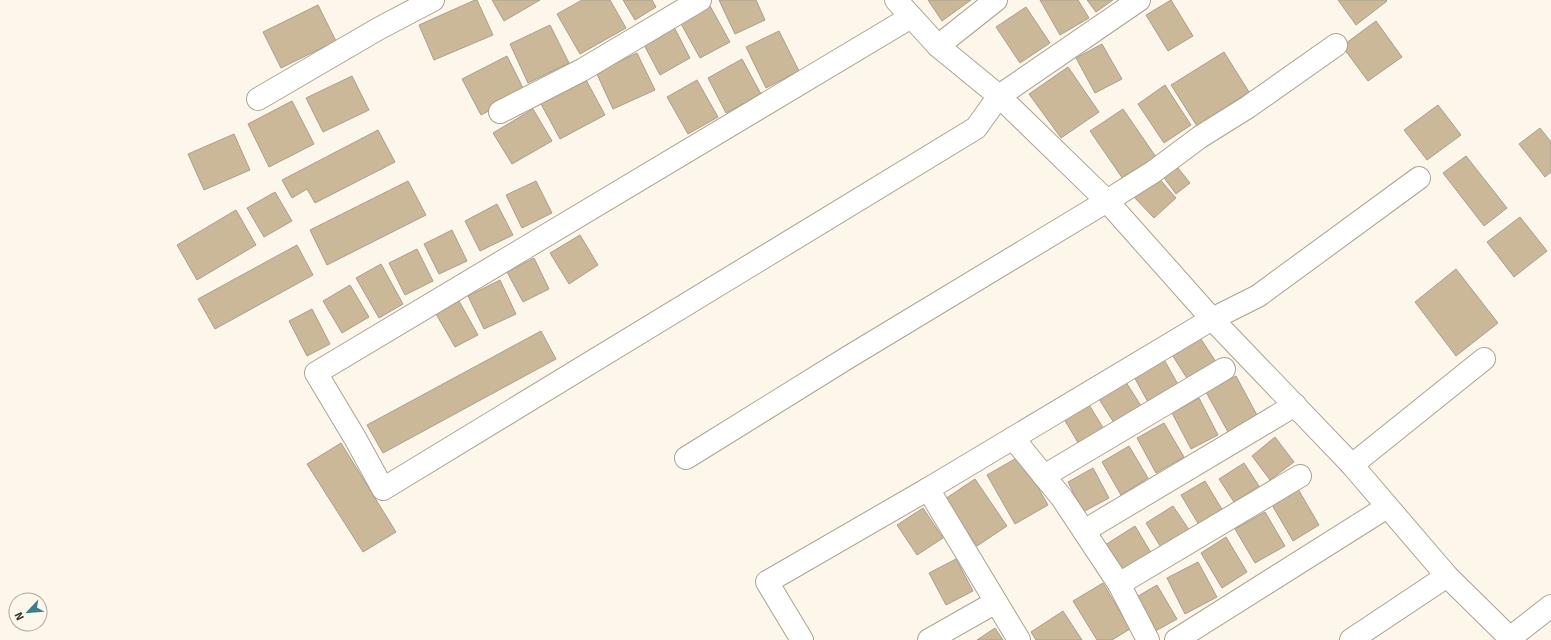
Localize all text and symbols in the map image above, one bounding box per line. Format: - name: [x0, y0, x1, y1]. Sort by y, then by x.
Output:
- north arrow: [8, 592, 48, 632]
- text: N: [12, 610, 27, 622]

